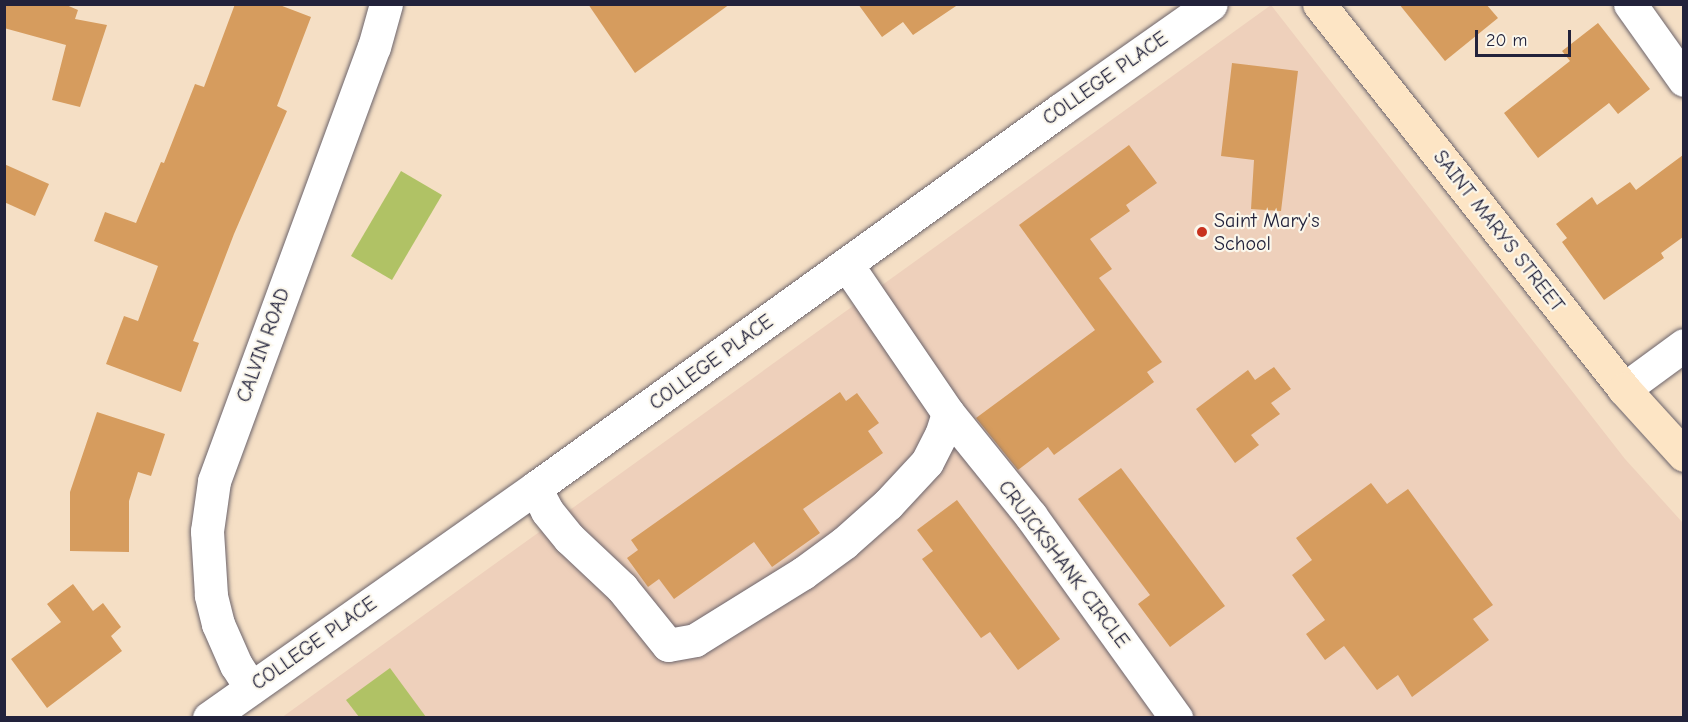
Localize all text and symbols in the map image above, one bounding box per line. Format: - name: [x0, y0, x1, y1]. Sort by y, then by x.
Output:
- scale bar: [1478, 18, 1574, 56]
- street label: COLLEGE PLACE: [1038, 26, 1172, 130]
- text: 20 m: [1486, 30, 1527, 51]
- street label: SAINT MARYS STREET: [1428, 145, 1570, 317]
- place label: Saint Mary's School: [1214, 208, 1320, 255]
- marker: Saint Mary's School: [1195, 225, 1209, 239]
- street label: CALVIN ROAD: [231, 285, 295, 405]
- street label: COLLEGE PLACE: [644, 309, 778, 415]
- street label: CRUICKSHANK CIRCLE: [993, 476, 1135, 652]
- street label: COLLEGE PLACE: [247, 591, 381, 695]

